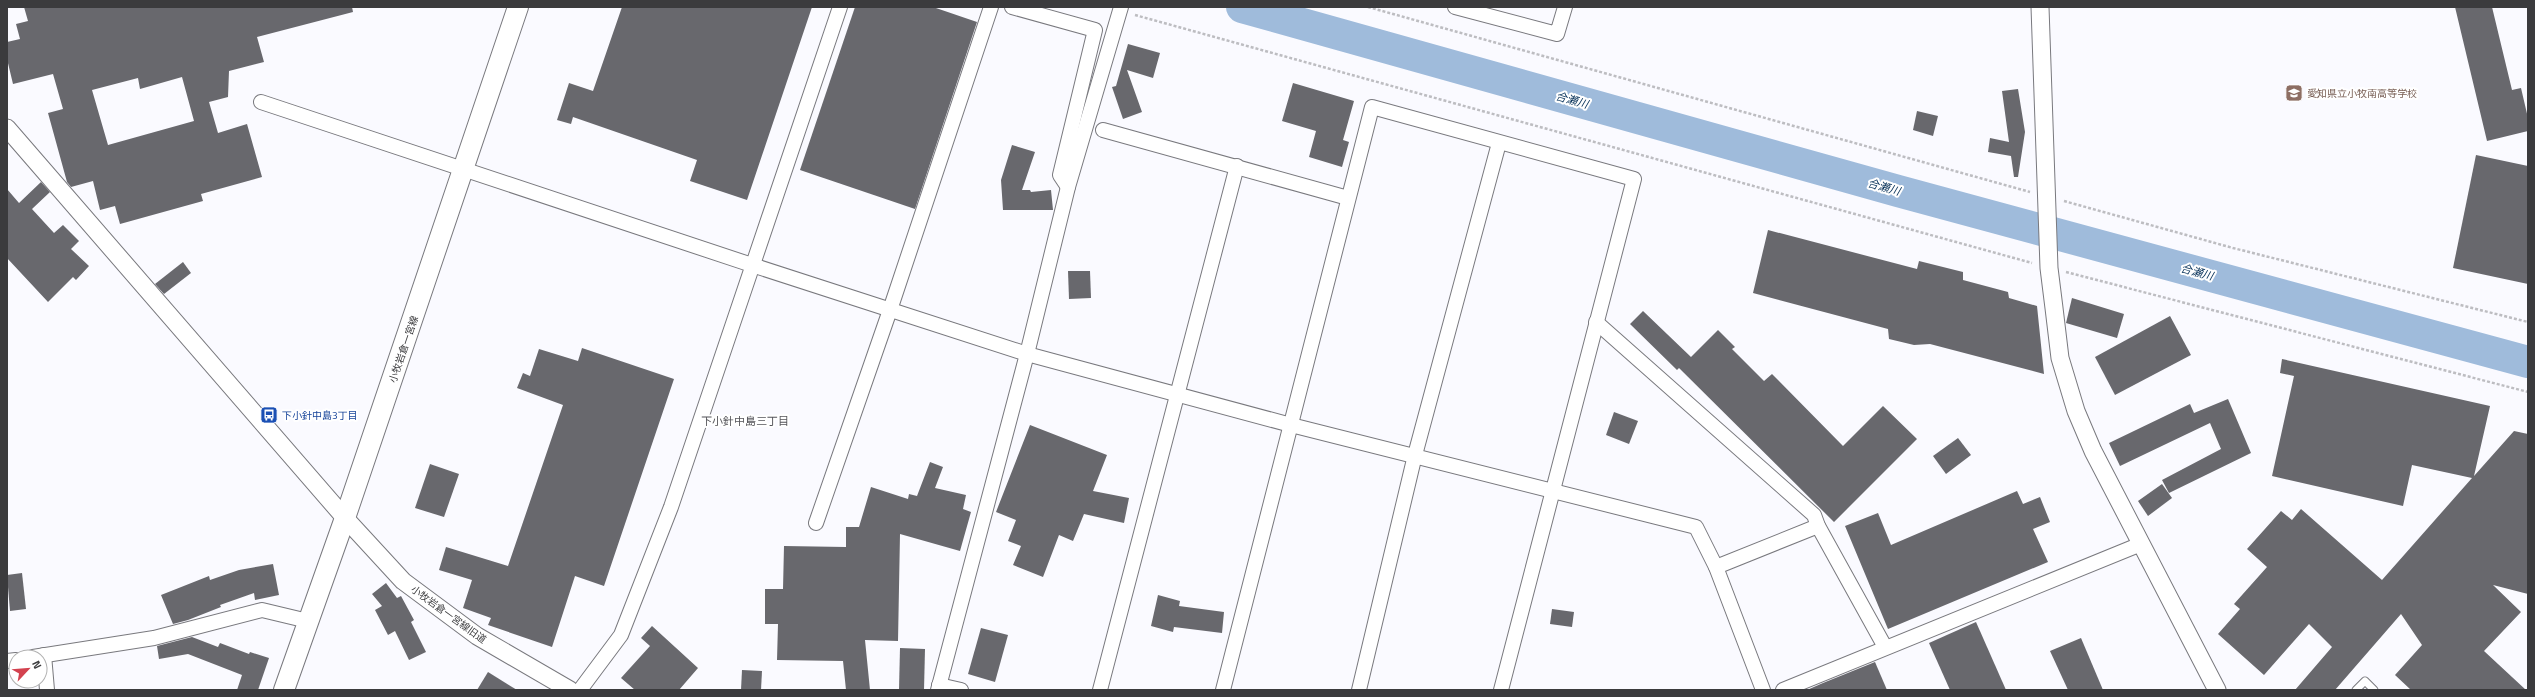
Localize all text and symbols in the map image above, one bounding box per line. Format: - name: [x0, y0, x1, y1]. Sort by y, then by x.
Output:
- school or university icon: 愛知県立小牧南高等学校: [2284, 83, 2304, 103]
- place label: 愛知県立小牧南高等学校: [2307, 86, 2417, 101]
- water label: 合瀬川: [1554, 88, 1591, 113]
- water label: 合瀬川: [1866, 175, 1903, 200]
- water label: 合瀬川: [2179, 260, 2216, 284]
- street label: 小牧岩倉一宮線: [385, 314, 422, 385]
- bus stop icon: 下小針中島3丁目: [259, 405, 279, 425]
- place label: 下小針中島3丁目: [282, 408, 358, 423]
- district label: 下小針中島三丁目: [701, 413, 789, 429]
- street label: 小牧岩倉一宮線旧道: [408, 582, 490, 647]
- north arrow: [8, 649, 48, 689]
- text: N: [28, 658, 46, 672]

